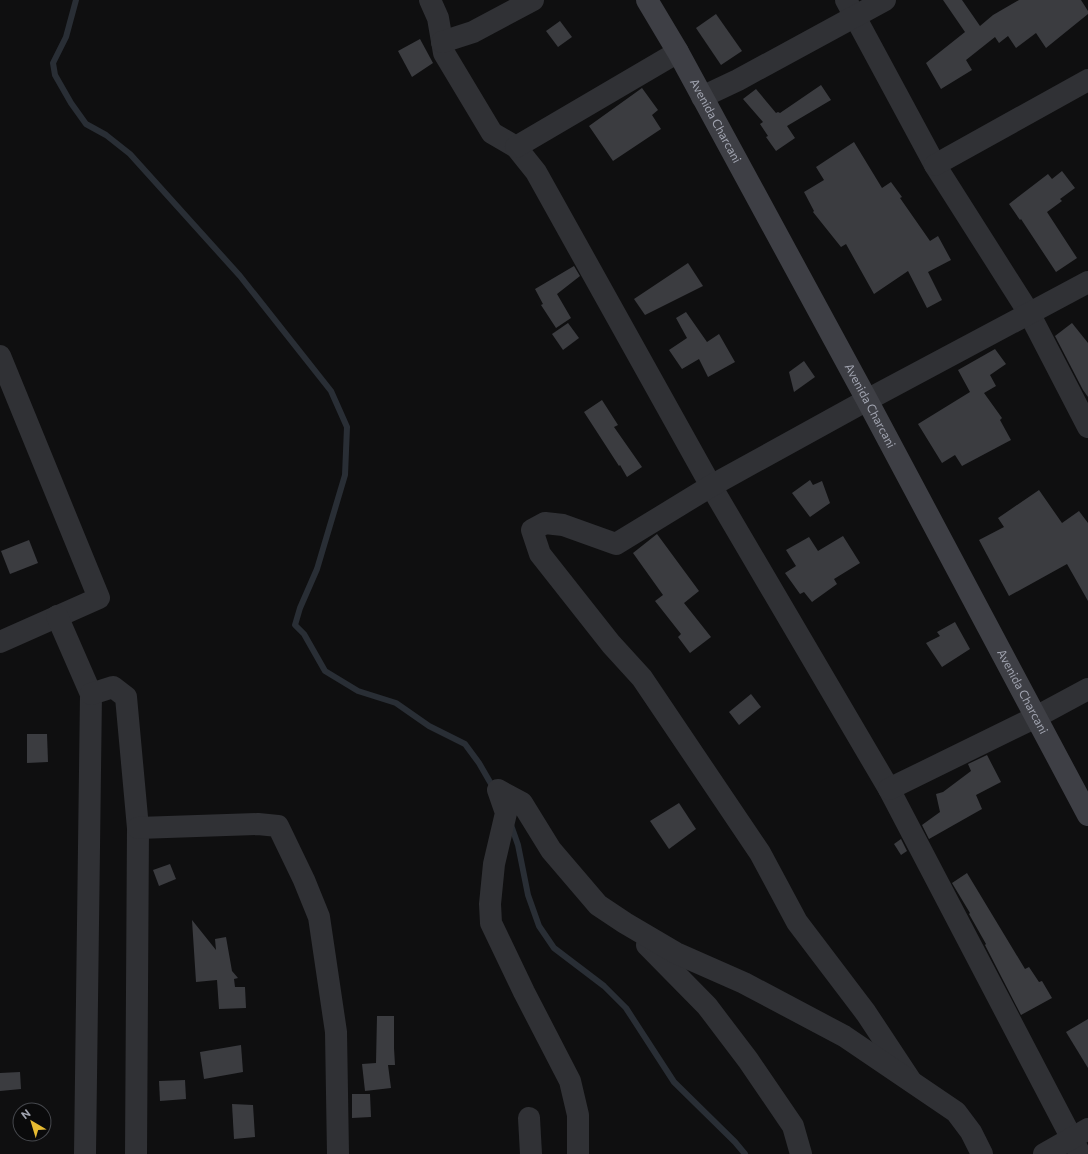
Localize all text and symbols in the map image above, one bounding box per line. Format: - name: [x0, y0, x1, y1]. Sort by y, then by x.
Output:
- street label: Avenida Charcani: [688, 76, 745, 165]
- street label: Avenida Charcani: [842, 361, 899, 450]
- street label: Avenida Charcani: [995, 646, 1051, 736]
- north arrow: [12, 1102, 52, 1142]
- text: N: [18, 1106, 33, 1121]

